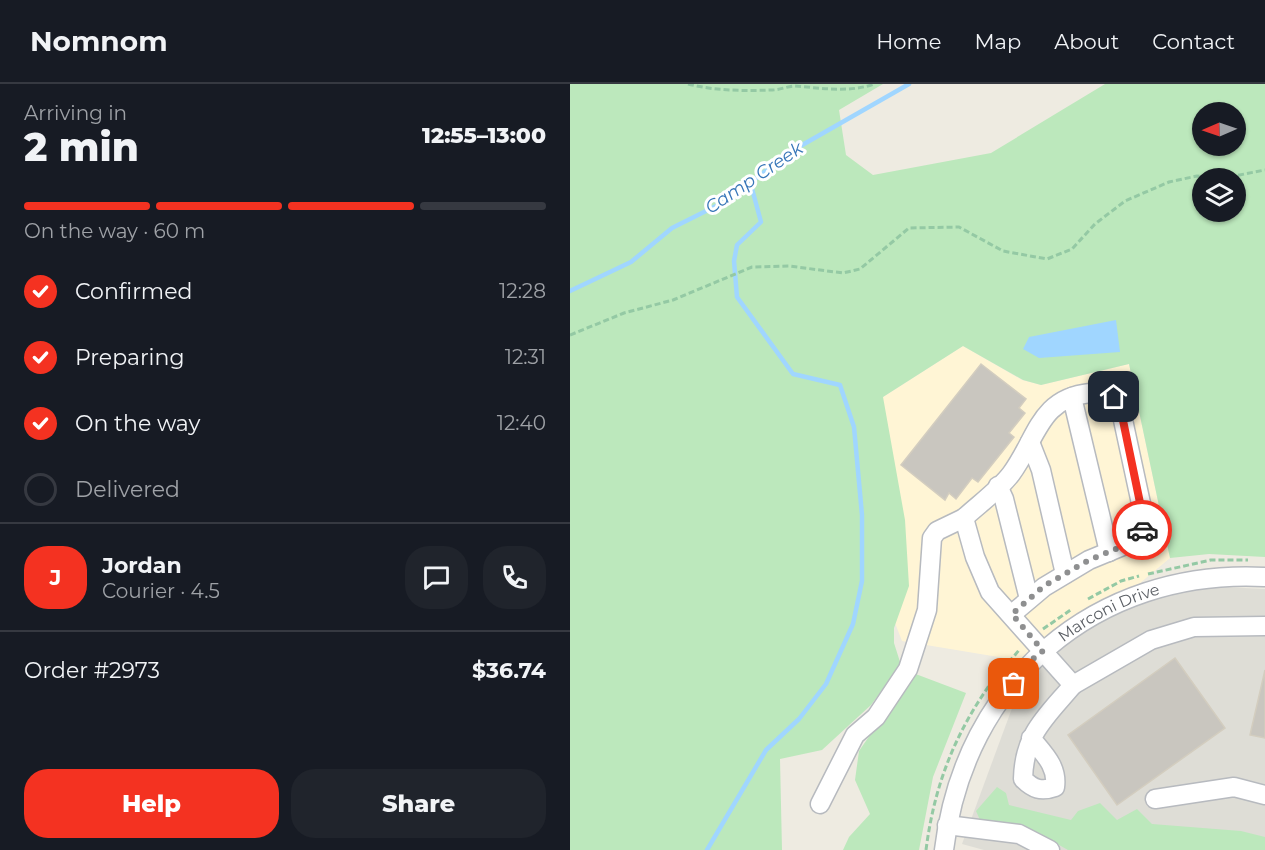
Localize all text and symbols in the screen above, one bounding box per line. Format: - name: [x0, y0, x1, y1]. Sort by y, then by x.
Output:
- text: Nomnom: [30, 24, 168, 58]
- text: Home: [876, 29, 941, 54]
- text: Map: [974, 29, 1021, 54]
- text: About: [1054, 29, 1119, 54]
- text: Contact: [1152, 29, 1235, 54]
- text: Arriving in: [24, 101, 127, 125]
- north arrow: [1192, 102, 1246, 156]
- map controls: [1192, 102, 1246, 222]
- text: 12:55–13:00: [422, 122, 546, 149]
- text: 2 min: [24, 123, 139, 171]
- water label: Camp Creek: [701, 137, 808, 219]
- button: layers: [1192, 168, 1246, 222]
- text: On the way · 60 m: [24, 219, 205, 243]
- icon: check: [24, 275, 57, 308]
- text: Confirmed: [75, 278, 192, 305]
- text: 12:28: [499, 279, 546, 303]
- icon: check: [24, 341, 57, 374]
- text: Preparing: [75, 344, 184, 371]
- text: 12:31: [505, 345, 546, 369]
- pin: [1088, 371, 1139, 422]
- icon: home: [1097, 380, 1130, 413]
- icon: check: [24, 407, 57, 440]
- text: On the way: [75, 410, 200, 437]
- text: 12:40: [497, 411, 546, 435]
- text: Delivered: [75, 476, 180, 503]
- courier: [1112, 500, 1172, 560]
- icon: car: [1126, 514, 1159, 547]
- button: chat: [405, 546, 468, 609]
- button: phone: [483, 546, 546, 609]
- text: Jordan: [102, 552, 182, 579]
- text: J: [50, 564, 61, 591]
- text: Courier · 4.5: [102, 579, 220, 603]
- street label: Marconi Drive: [1055, 580, 1162, 646]
- text: Order #2973: [24, 657, 160, 684]
- text: $36.74: [472, 657, 546, 684]
- pin: [988, 658, 1039, 709]
- icon: bag: [997, 667, 1030, 700]
- button: Help: [24, 769, 279, 838]
- button: Share: [291, 769, 546, 838]

